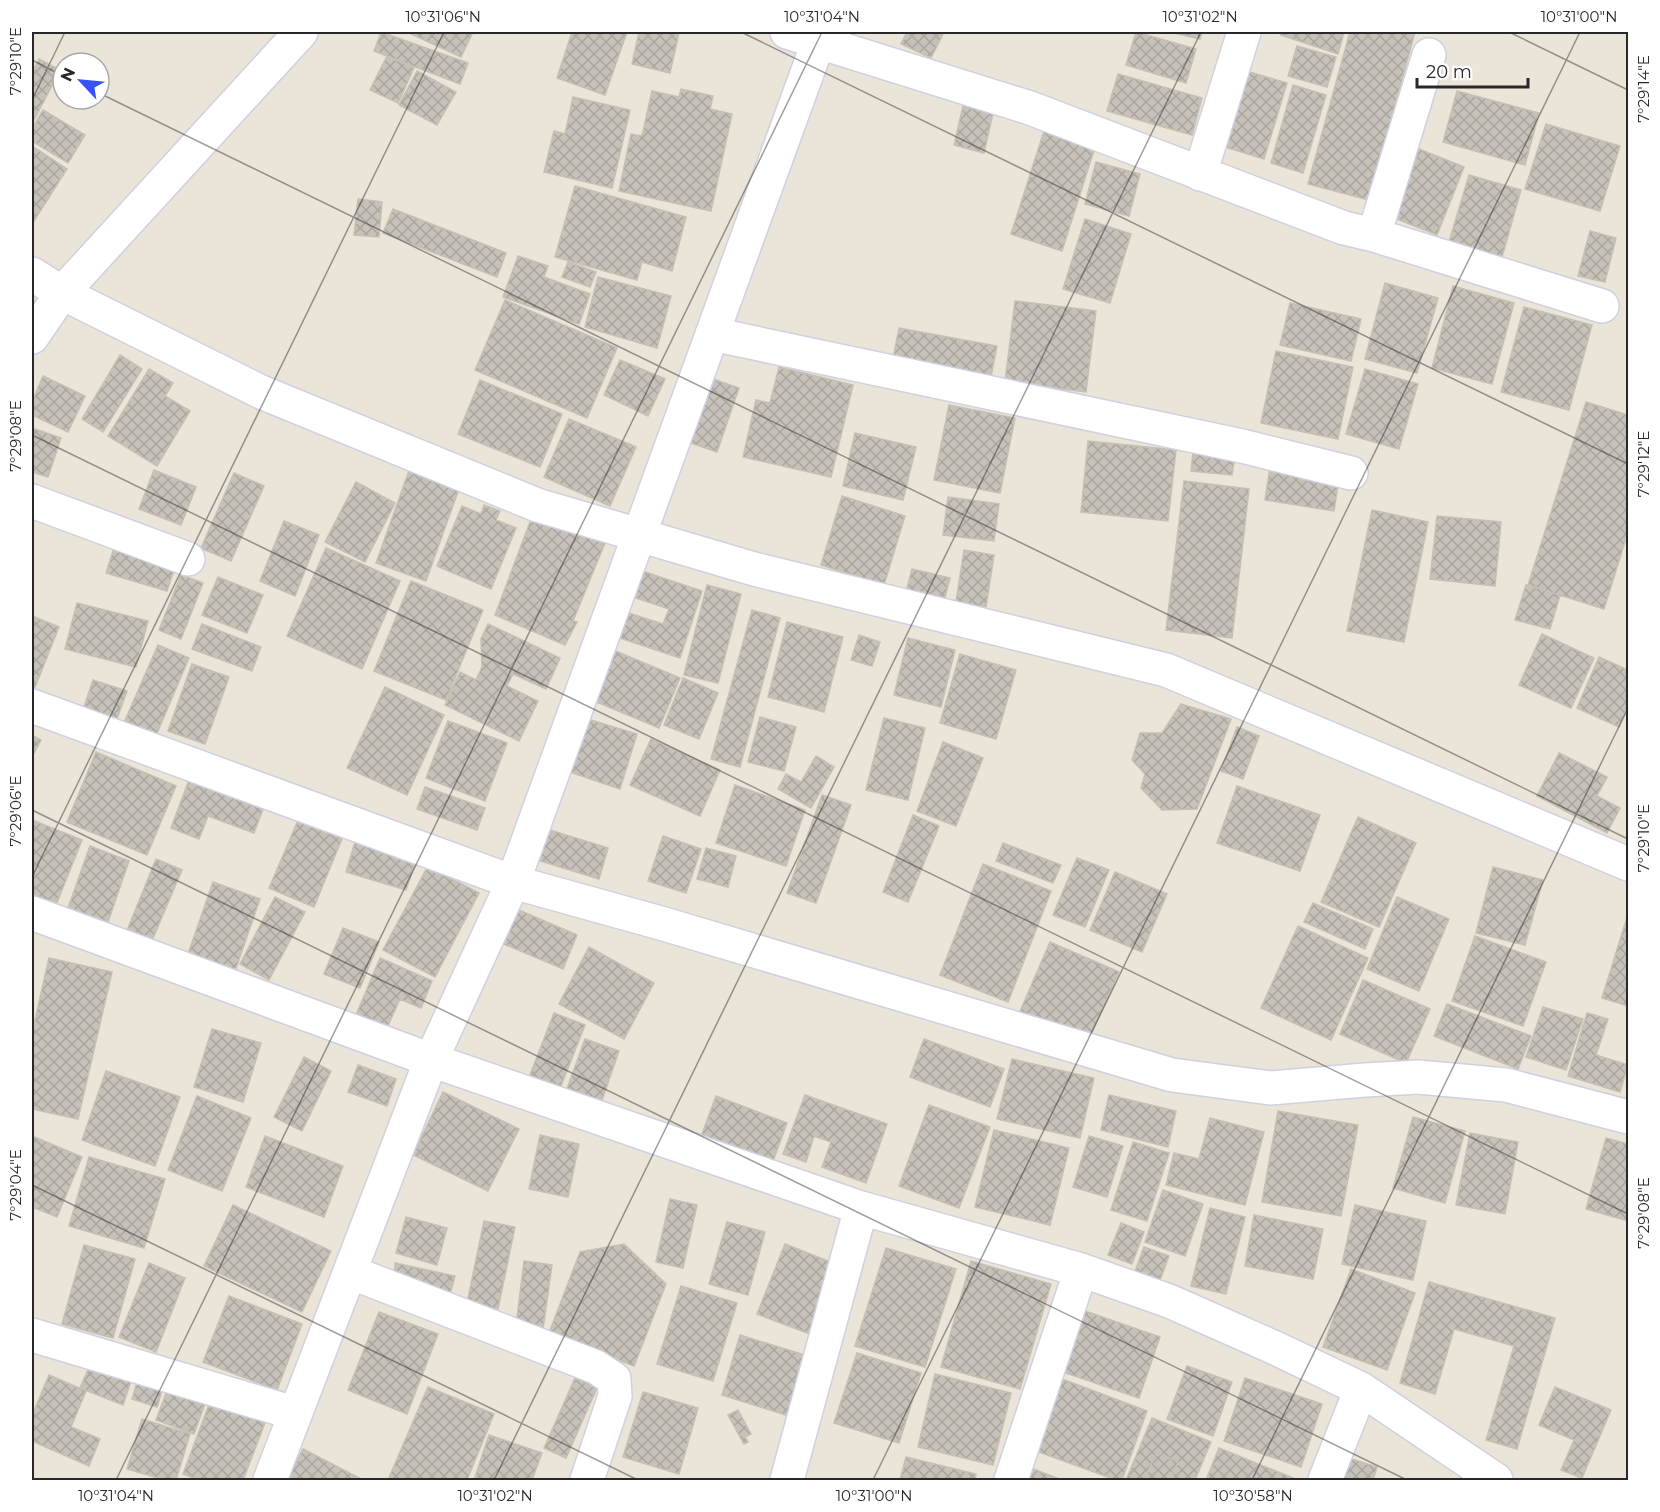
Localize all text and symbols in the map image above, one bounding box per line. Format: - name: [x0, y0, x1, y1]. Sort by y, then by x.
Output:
- text: 10°31'06"N: [405, 7, 481, 26]
- text: 10°31'04"N: [784, 7, 860, 26]
- text: 10°31'02"N: [1162, 7, 1238, 26]
- text: 10°31'00"N: [1541, 7, 1617, 26]
- text: 7°29'10"E: [6, 27, 25, 95]
- north arrow: [51, 51, 111, 111]
- scale bar: [1417, 51, 1528, 89]
- text: 7°29'14"E: [1634, 55, 1653, 123]
- text: 20 m: [1426, 61, 1472, 83]
- text: N: [57, 65, 79, 85]
- text: 7°29'08"E: [6, 400, 25, 472]
- text: 7°29'12"E: [1634, 431, 1653, 497]
- text: 7°29'06"E: [6, 775, 25, 847]
- text: 7°29'10"E: [1634, 804, 1653, 872]
- text: 7°29'04"E: [6, 1149, 25, 1221]
- text: 7°29'08"E: [1634, 1177, 1653, 1249]
- text: 10°31'04"N: [78, 1486, 154, 1505]
- text: 10°31'02"N: [457, 1486, 533, 1505]
- text: 10°31'00"N: [836, 1486, 912, 1505]
- text: 10°30'58"N: [1213, 1486, 1293, 1505]

